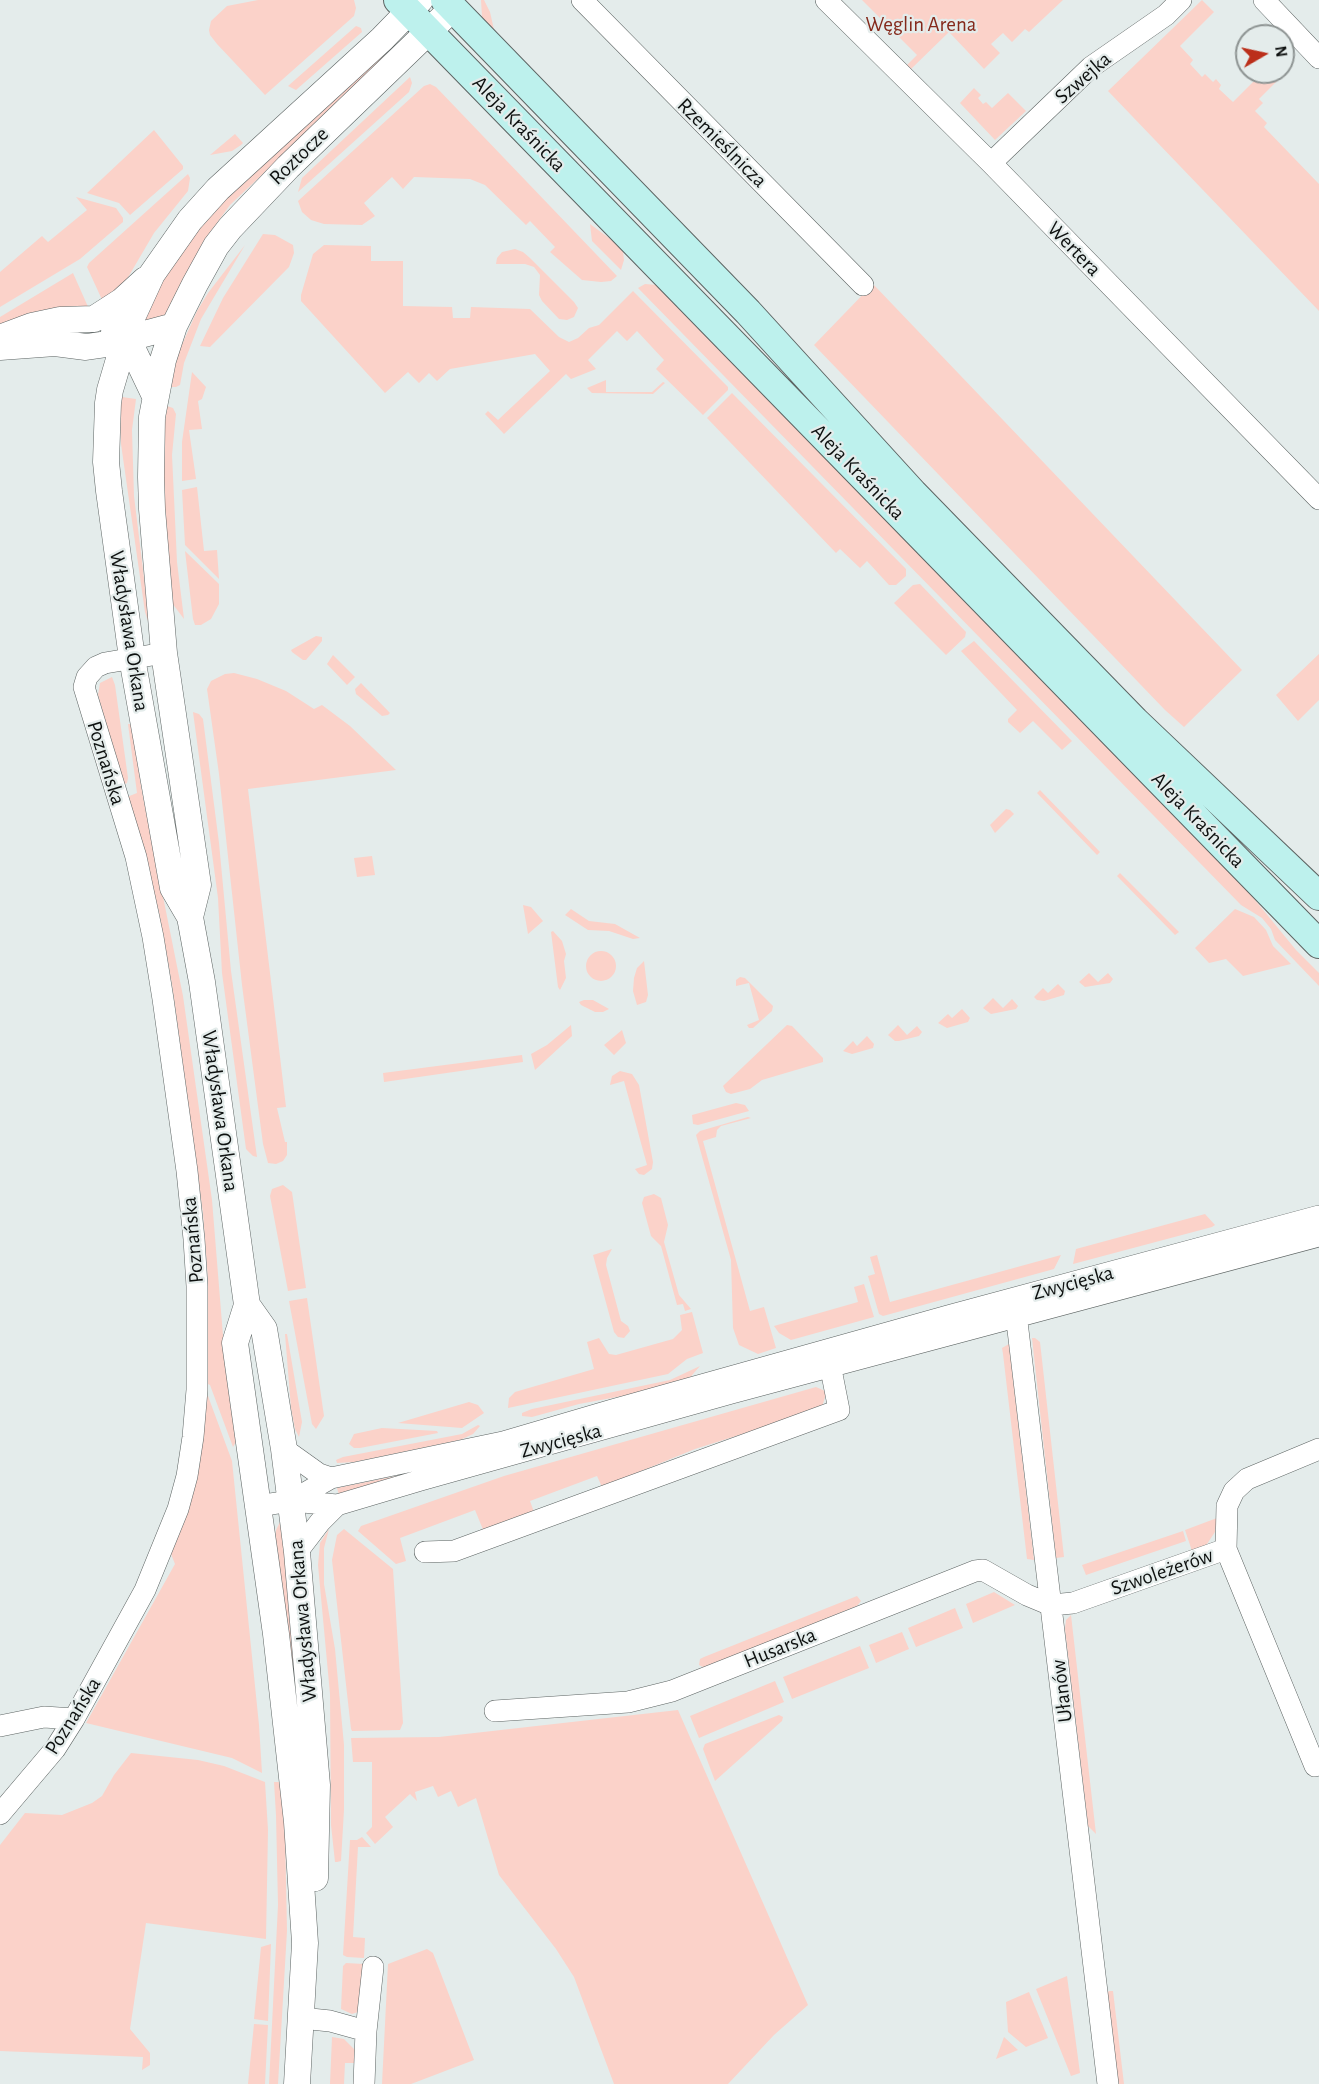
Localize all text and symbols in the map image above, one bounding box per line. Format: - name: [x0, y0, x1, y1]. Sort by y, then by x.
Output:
- park label: Węglin Arena: [865, 12, 977, 38]
- north arrow: [1235, 24, 1295, 84]
- text: N: [1272, 45, 1290, 58]
- street label: Szwejka: [1050, 47, 1116, 109]
- street label: Aleja Kraśnicka: [467, 71, 571, 177]
- street label: Rzemieślnicza: [672, 93, 772, 193]
- street label: Roztocze: [264, 122, 334, 190]
- street label: Wertera: [1042, 216, 1106, 282]
- street label: Aleja Kraśnicka: [806, 419, 910, 525]
- street label: Władysława Orkana: [104, 549, 154, 713]
- street label: Poznańska: [81, 718, 131, 808]
- street label: Aleja Kraśnicka: [1146, 767, 1250, 873]
- street label: Władysława Orkana: [196, 1029, 244, 1193]
- street label: Poznańska: [177, 1196, 209, 1284]
- street label: Zwycięska: [1030, 1260, 1116, 1306]
- street label: Zwycięska: [518, 1418, 604, 1464]
- street label: Władysława Orkana: [283, 1539, 323, 1703]
- street label: Szwoleżerów: [1108, 1543, 1216, 1601]
- street label: Husarska: [740, 1622, 820, 1674]
- street label: Ułanów: [1046, 1658, 1078, 1724]
- street label: Poznańska: [39, 1673, 107, 1759]

